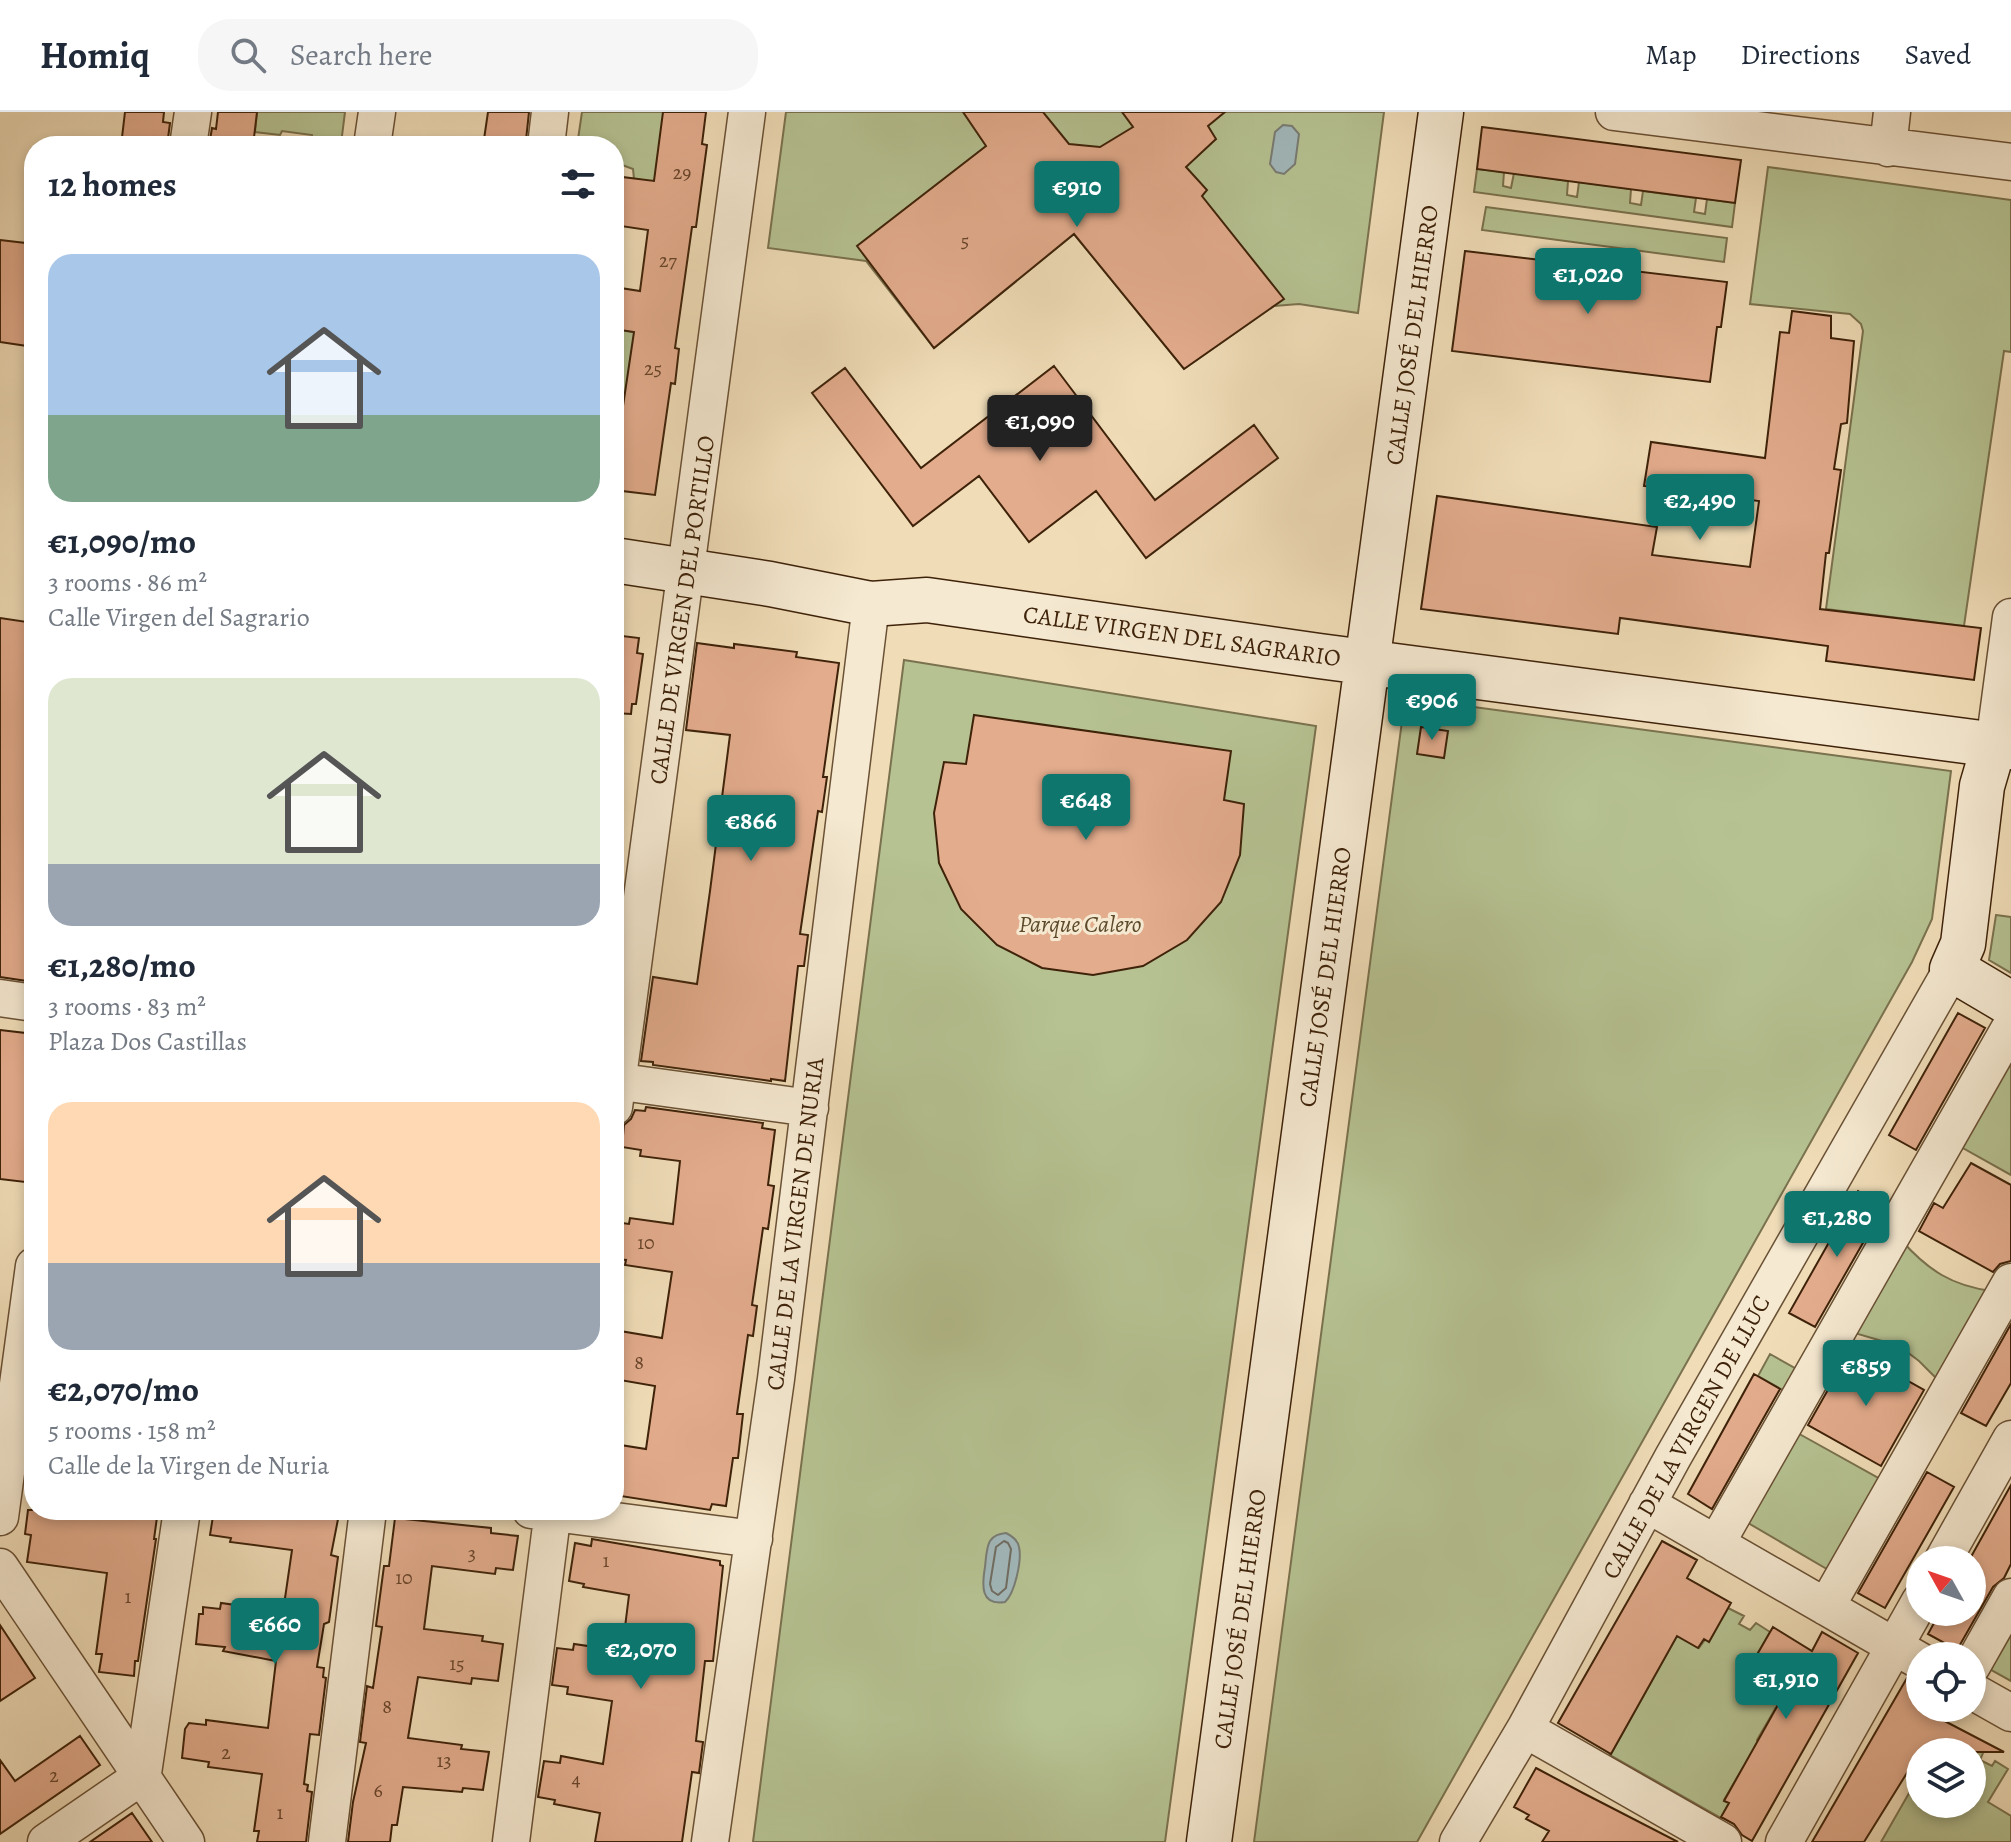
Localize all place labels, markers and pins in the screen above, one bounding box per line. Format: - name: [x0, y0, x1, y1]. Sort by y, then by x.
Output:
- pin: €910: [1030, 161, 1124, 229]
- pin: €1,020: [1523, 248, 1653, 316]
- pin: €1,090: [975, 395, 1105, 463]
- pin: €2,490: [1635, 474, 1765, 542]
- pin: €906: [1385, 674, 1479, 742]
- pin: €648: [1039, 774, 1133, 842]
- pin: €866: [704, 795, 798, 863]
- pin: €1,280: [1772, 1191, 1902, 1259]
- pin: €859: [1819, 1340, 1913, 1408]
- pin: €660: [228, 1598, 322, 1666]
- pin: €2,070: [576, 1623, 706, 1691]
- pin: €1,910: [1721, 1653, 1851, 1721]

